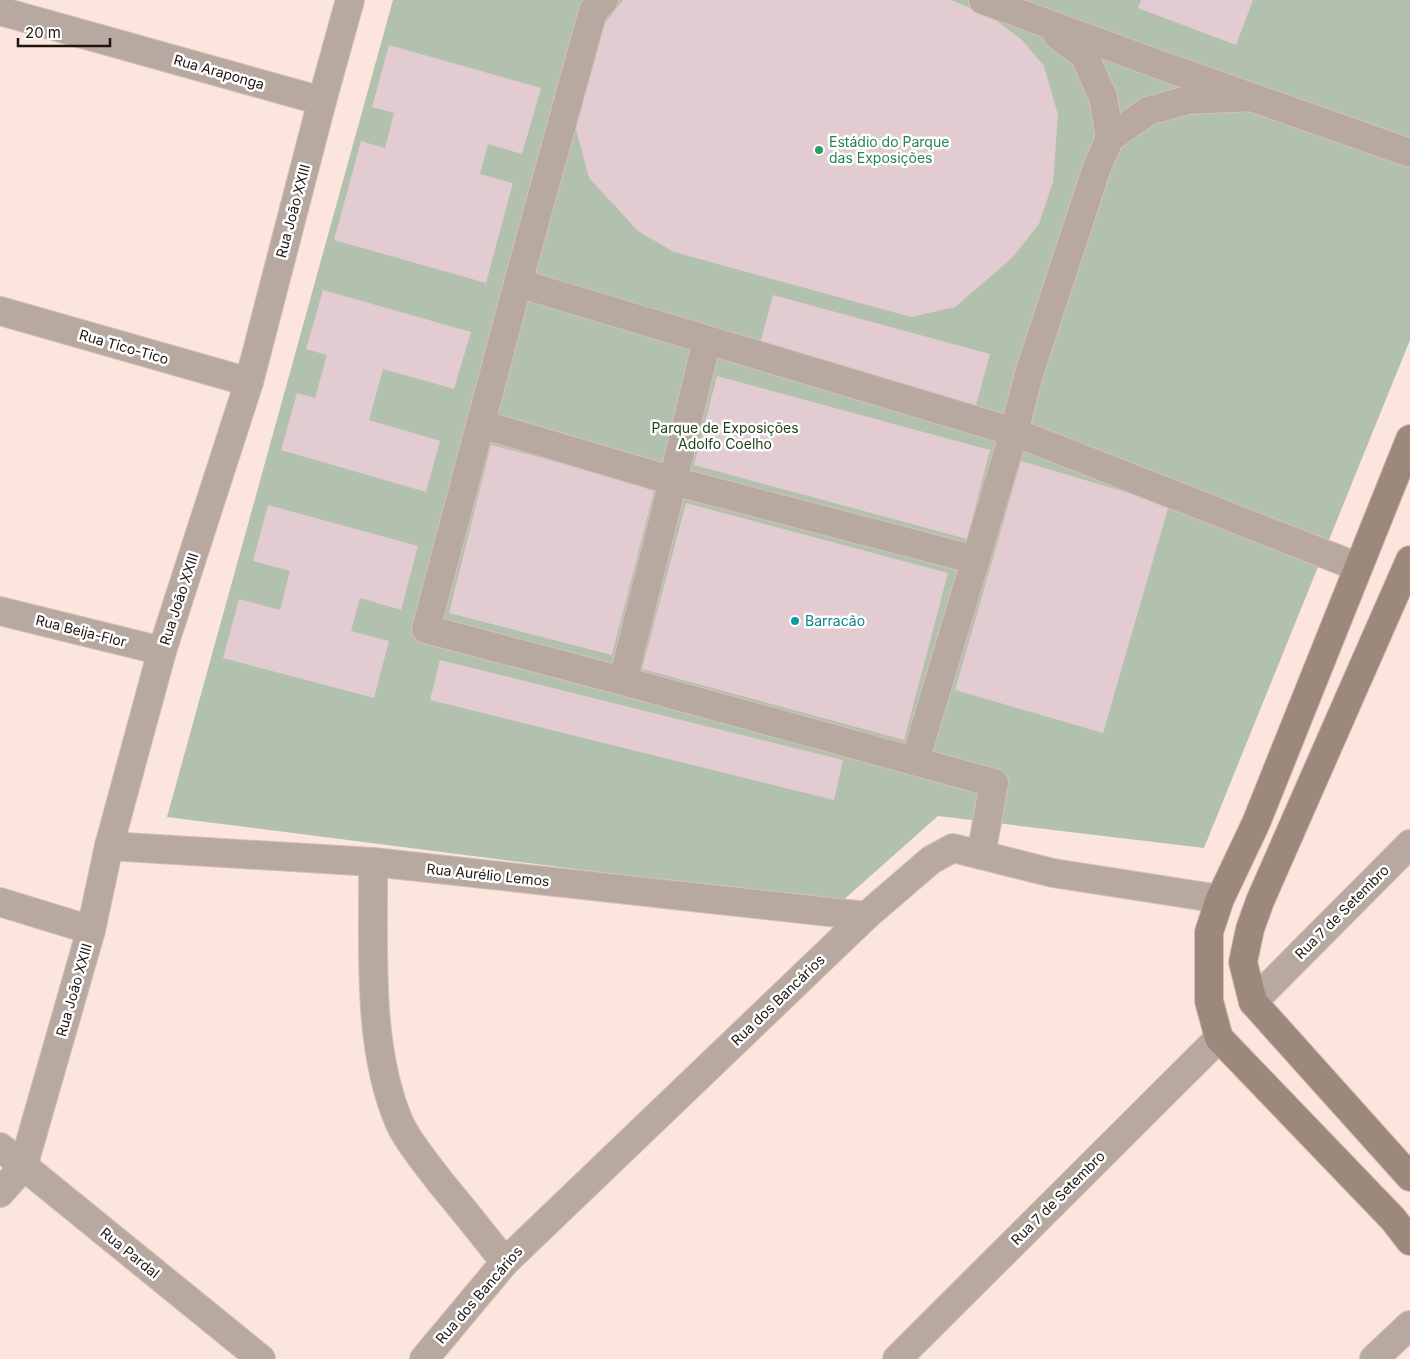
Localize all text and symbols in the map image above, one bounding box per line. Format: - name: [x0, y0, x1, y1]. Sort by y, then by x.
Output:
- scale bar: [18, 15, 110, 47]
- text: 20 m: [25, 23, 61, 42]
- street label: Rua Araponga: [172, 50, 266, 93]
- place label: Estádio do Parque das Exposições: [829, 133, 949, 166]
- marker: Estádio do Parque das Exposições: [813, 144, 825, 156]
- street label: Rua João XXIII: [272, 162, 313, 260]
- street label: Rua Tico-Tico: [78, 326, 171, 367]
- park label: Parque de Exposições Adolfo Coelho: [651, 419, 799, 452]
- street label: Rua João XXIII: [156, 550, 201, 647]
- street label: Rua Beija-Flor: [34, 611, 128, 650]
- place label: Barracão: [805, 612, 865, 629]
- marker: Barracão: [789, 615, 801, 627]
- street label: Rua Aurélio Lemos: [426, 860, 550, 889]
- street label: Rua 7 de Setembro: [1291, 861, 1392, 962]
- street label: Rua João XXIII: [52, 941, 95, 1038]
- street label: Rua dos Bancários: [727, 951, 828, 1049]
- street label: Rua 7 de Setembro: [1007, 1147, 1108, 1248]
- street label: Rua Pardal: [97, 1224, 163, 1281]
- street label: Rua dos Bancários: [432, 1243, 525, 1347]

